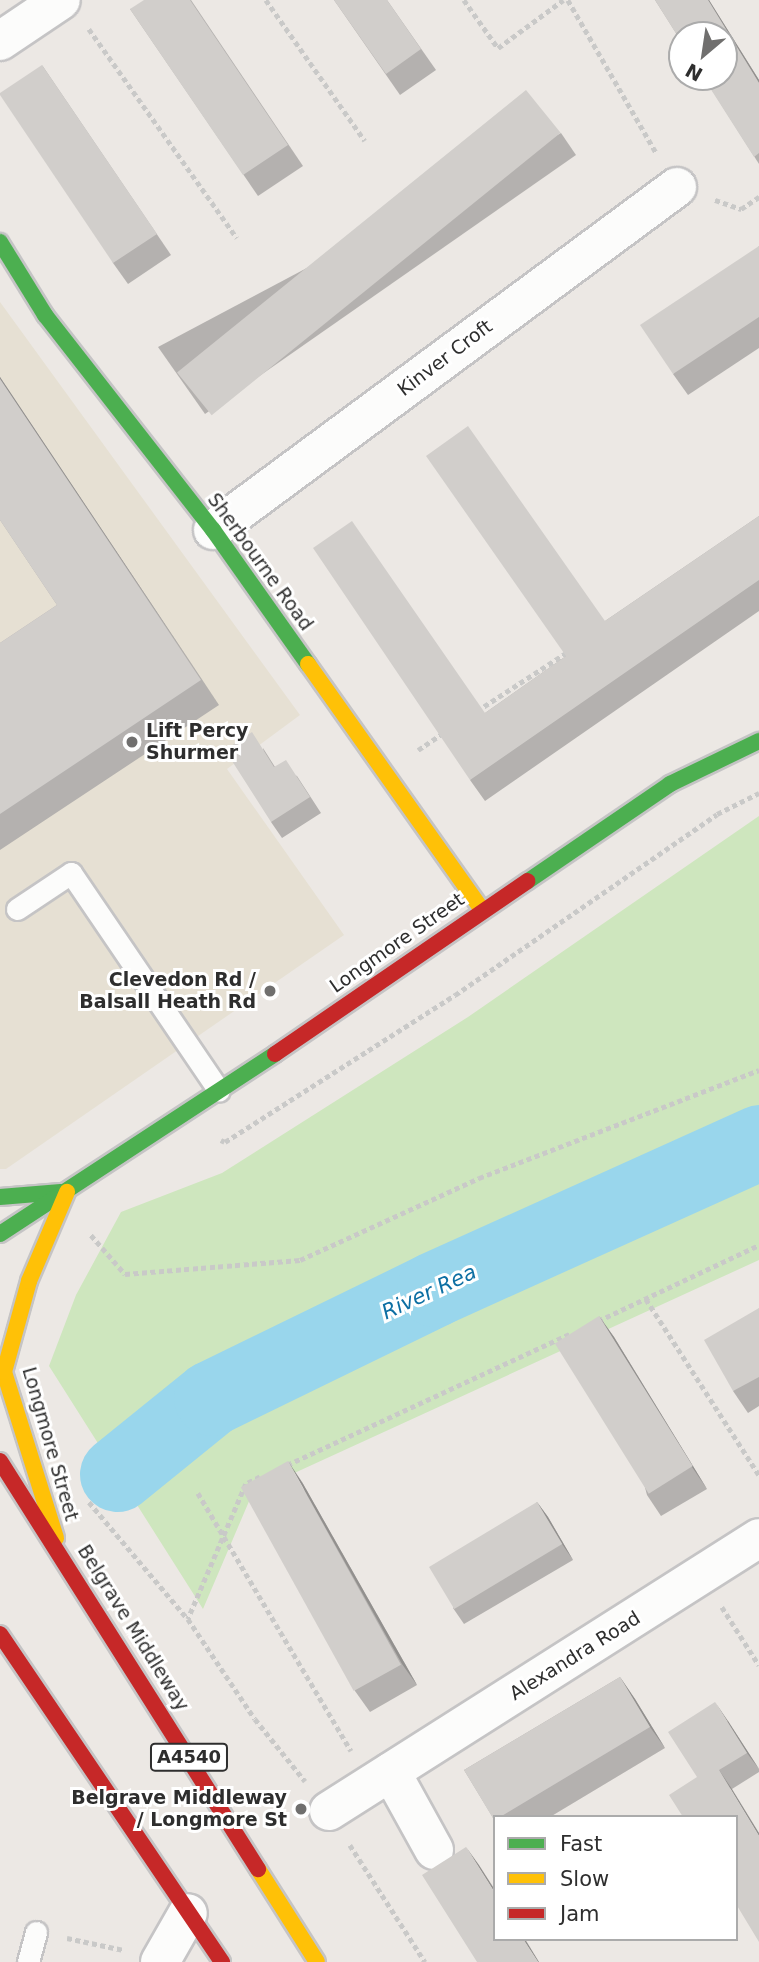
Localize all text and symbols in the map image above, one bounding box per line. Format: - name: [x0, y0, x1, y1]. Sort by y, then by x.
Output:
- north arrow: [668, 21, 738, 91]
- text: N: [681, 59, 706, 86]
- street label: Kinver Croft: [393, 315, 497, 401]
- street label: Sherbourne Road: [203, 489, 317, 635]
- place label: Lift Percy Shurmer: [146, 720, 248, 764]
- marker: Lift Percy Shurmer: [124, 734, 140, 750]
- street label: Longmore Street: [325, 888, 469, 998]
- place label: Clevedon Rd / Balsall Heath Rd: [79, 969, 256, 1013]
- marker: Clevedon Rd / Balsall Heath Rd: [262, 983, 278, 999]
- water label: River Rea: [378, 1259, 480, 1325]
- street label: Longmore Street: [17, 1364, 83, 1524]
- street label: Belgrave Middleway: [73, 1541, 193, 1715]
- street label: Alexandra Road: [505, 1607, 645, 1705]
- road number: A4540: [149, 1742, 229, 1772]
- place label: Belgrave Middleway / Longmore St: [71, 1787, 287, 1831]
- marker: Belgrave Middleway / Longmore St: [293, 1801, 309, 1817]
- legend: [493, 1815, 738, 1941]
- text: Fast: [560, 1832, 602, 1856]
- text: Slow: [560, 1867, 609, 1891]
- text: Jam: [560, 1902, 600, 1926]

